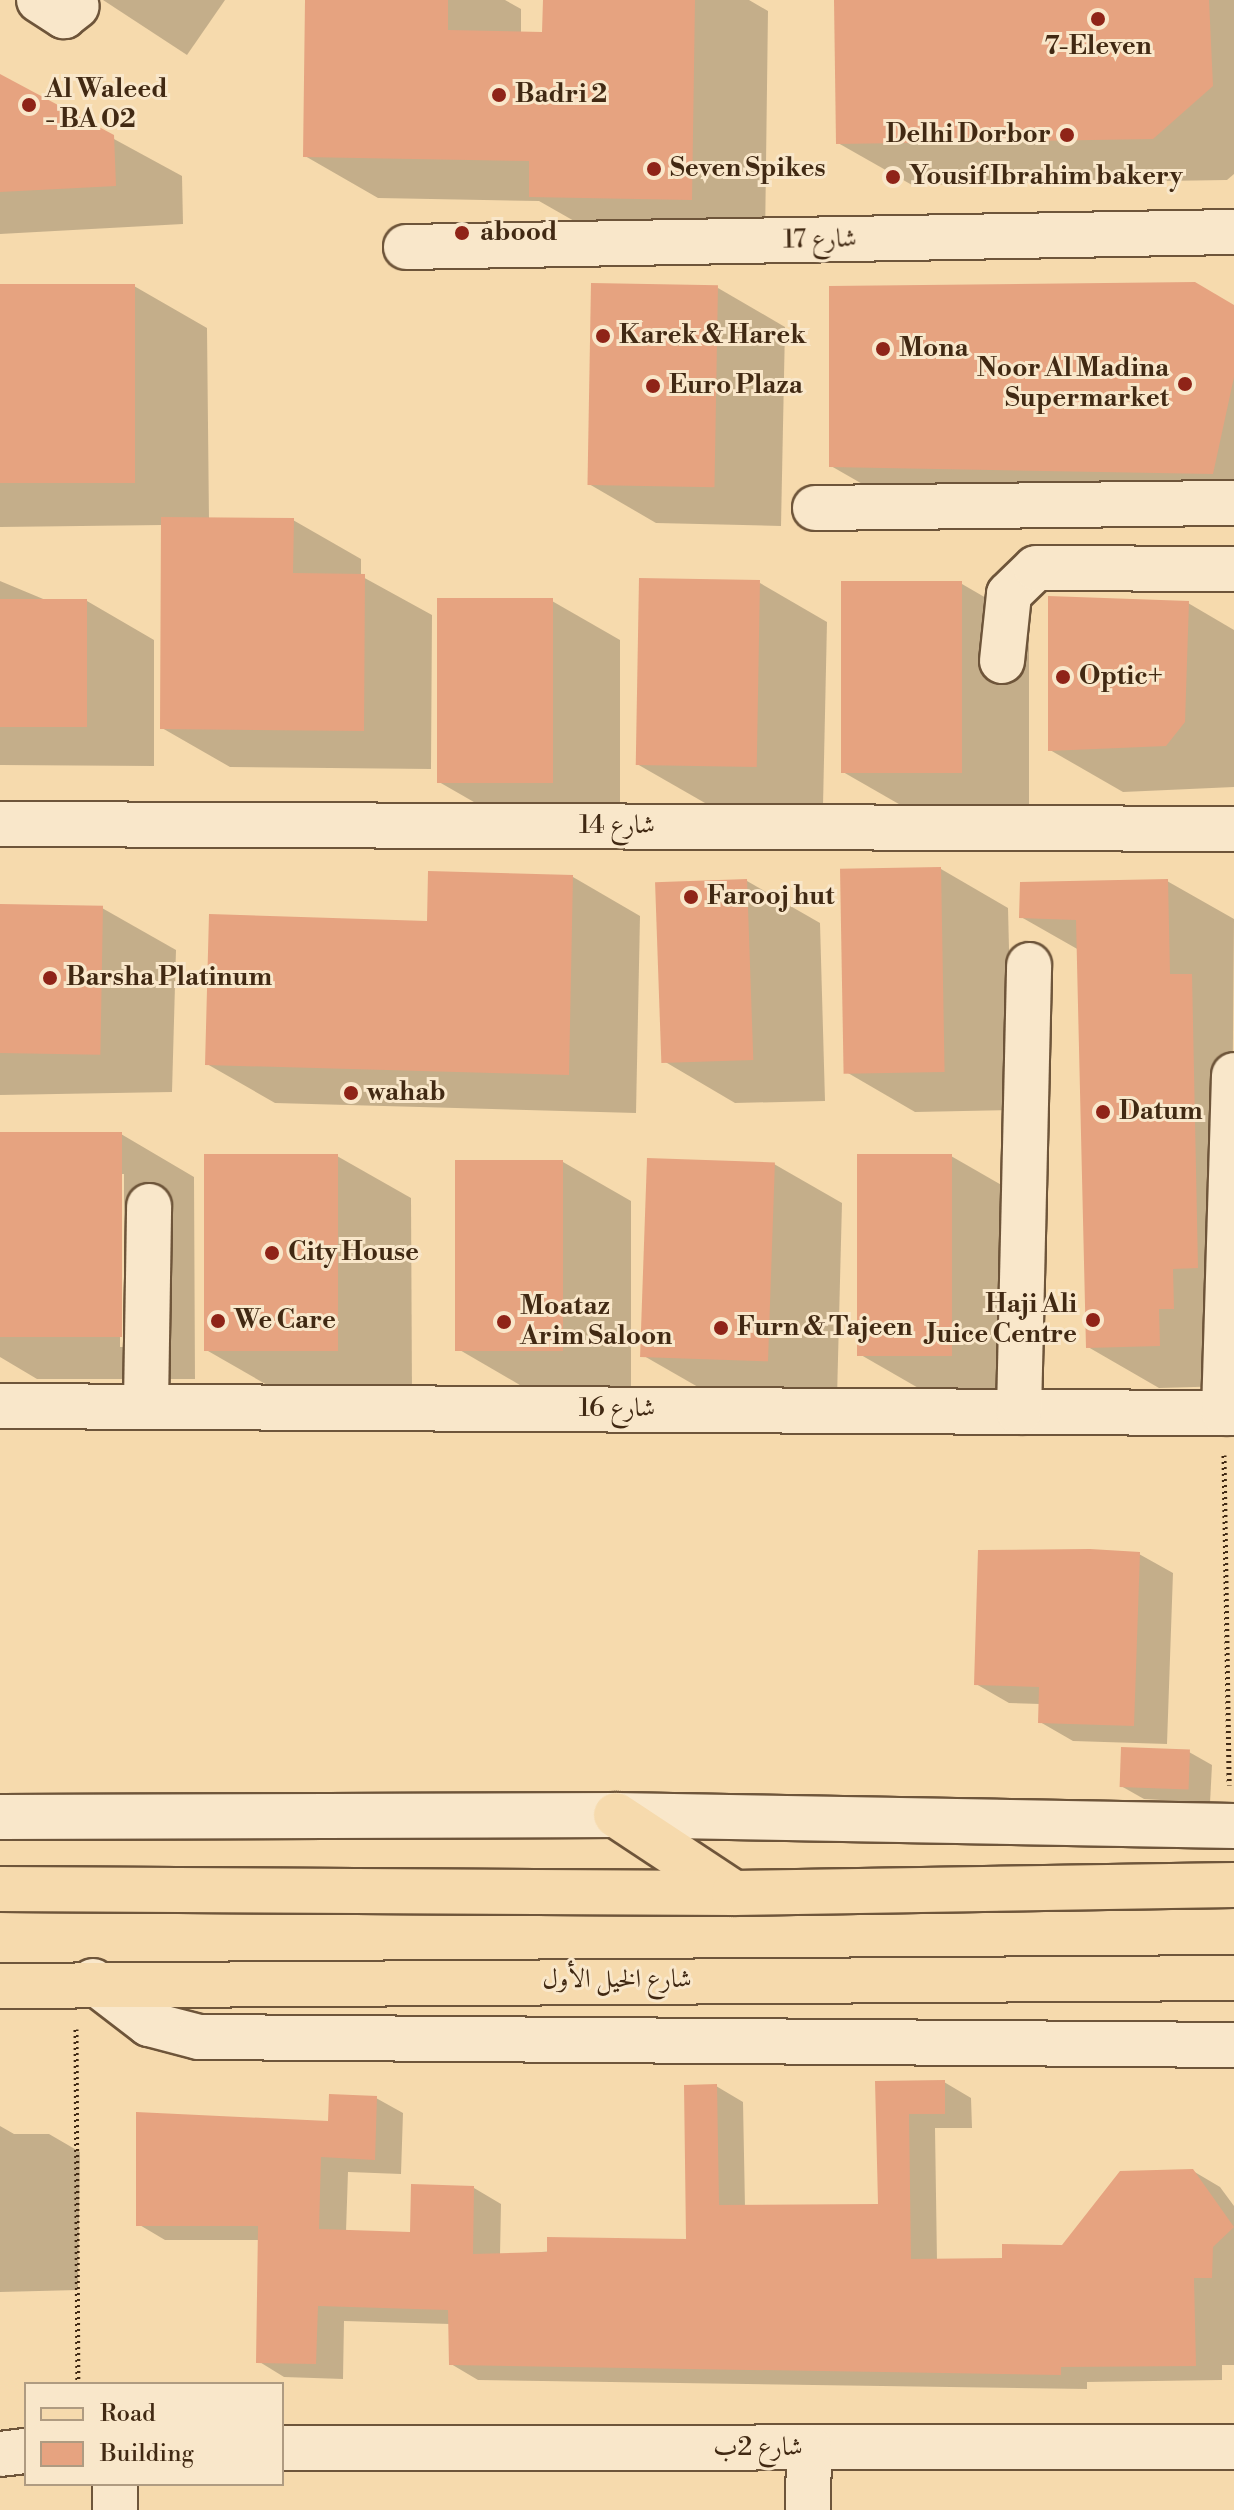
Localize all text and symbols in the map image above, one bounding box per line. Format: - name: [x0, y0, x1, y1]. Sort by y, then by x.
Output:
- marker: 7-Eleven: [1089, 10, 1107, 28]
- place label: 7-Eleven: [1044, 31, 1152, 63]
- place label: Al Waleed - BA 02: [45, 74, 168, 136]
- place label: Badri 2: [515, 79, 607, 111]
- marker: Badri 2: [490, 86, 508, 104]
- marker: Al Waleed - BA 02: [20, 96, 38, 114]
- place label: Delhi Dorbor: [886, 119, 1051, 151]
- marker: Delhi Dorbor: [1058, 126, 1076, 144]
- place label: Seven Spikes: [670, 153, 826, 185]
- marker: Seven Spikes: [645, 160, 663, 178]
- place label: Yousif Ibrahim bakery: [909, 161, 1183, 193]
- marker: Yousif Ibrahim bakery: [884, 168, 902, 186]
- place label: abood: [480, 217, 557, 249]
- marker: abood: [451, 222, 473, 244]
- street label: شارع 17: [783, 224, 857, 256]
- place label: Karek & Harek: [619, 320, 806, 352]
- marker: Karek & Harek: [594, 327, 612, 345]
- place label: Mona: [899, 333, 968, 365]
- marker: Mona: [874, 340, 892, 358]
- place label: Noor Al Madina Supermarket: [977, 353, 1169, 414]
- place label: Euro Plaza: [669, 370, 803, 402]
- marker: Noor Al Madina Supermarket: [1176, 375, 1194, 393]
- marker: Euro Plaza: [644, 377, 662, 395]
- place label: Optic+: [1079, 661, 1163, 693]
- marker: Optic+: [1054, 668, 1072, 686]
- street label: شارع 14: [579, 810, 655, 842]
- place label: Farooj hut: [707, 881, 834, 913]
- marker: Farooj hut: [682, 888, 700, 906]
- place label: Barsha Platinum: [66, 962, 272, 994]
- marker: Barsha Platinum: [41, 969, 59, 987]
- place label: wahab: [367, 1077, 446, 1109]
- marker: wahab: [342, 1084, 360, 1102]
- place label: Datum: [1119, 1096, 1203, 1128]
- marker: Datum: [1094, 1103, 1112, 1121]
- place label: City House: [288, 1237, 419, 1269]
- marker: City House: [263, 1244, 281, 1262]
- place label: Haji Ali Juice Centre: [927, 1289, 1077, 1350]
- place label: Moataz Arim Saloon: [520, 1291, 672, 1352]
- place label: We Care: [234, 1305, 336, 1337]
- marker: Haji Ali Juice Centre: [1084, 1311, 1102, 1329]
- marker: We Care: [209, 1312, 227, 1330]
- place label: Furn & Tajeen: [737, 1312, 912, 1344]
- marker: Moataz Arim Saloon: [495, 1313, 513, 1331]
- marker: Furn & Tajeen: [712, 1319, 730, 1337]
- street label: شارع 16: [579, 1393, 655, 1425]
- street label: شارع الخيل الأول: [542, 1964, 692, 1996]
- legend: [24, 2382, 284, 2486]
- text: Road: [100, 2399, 156, 2429]
- street label: شارع 2ب: [713, 2432, 803, 2464]
- text: Building: [100, 2439, 194, 2469]

